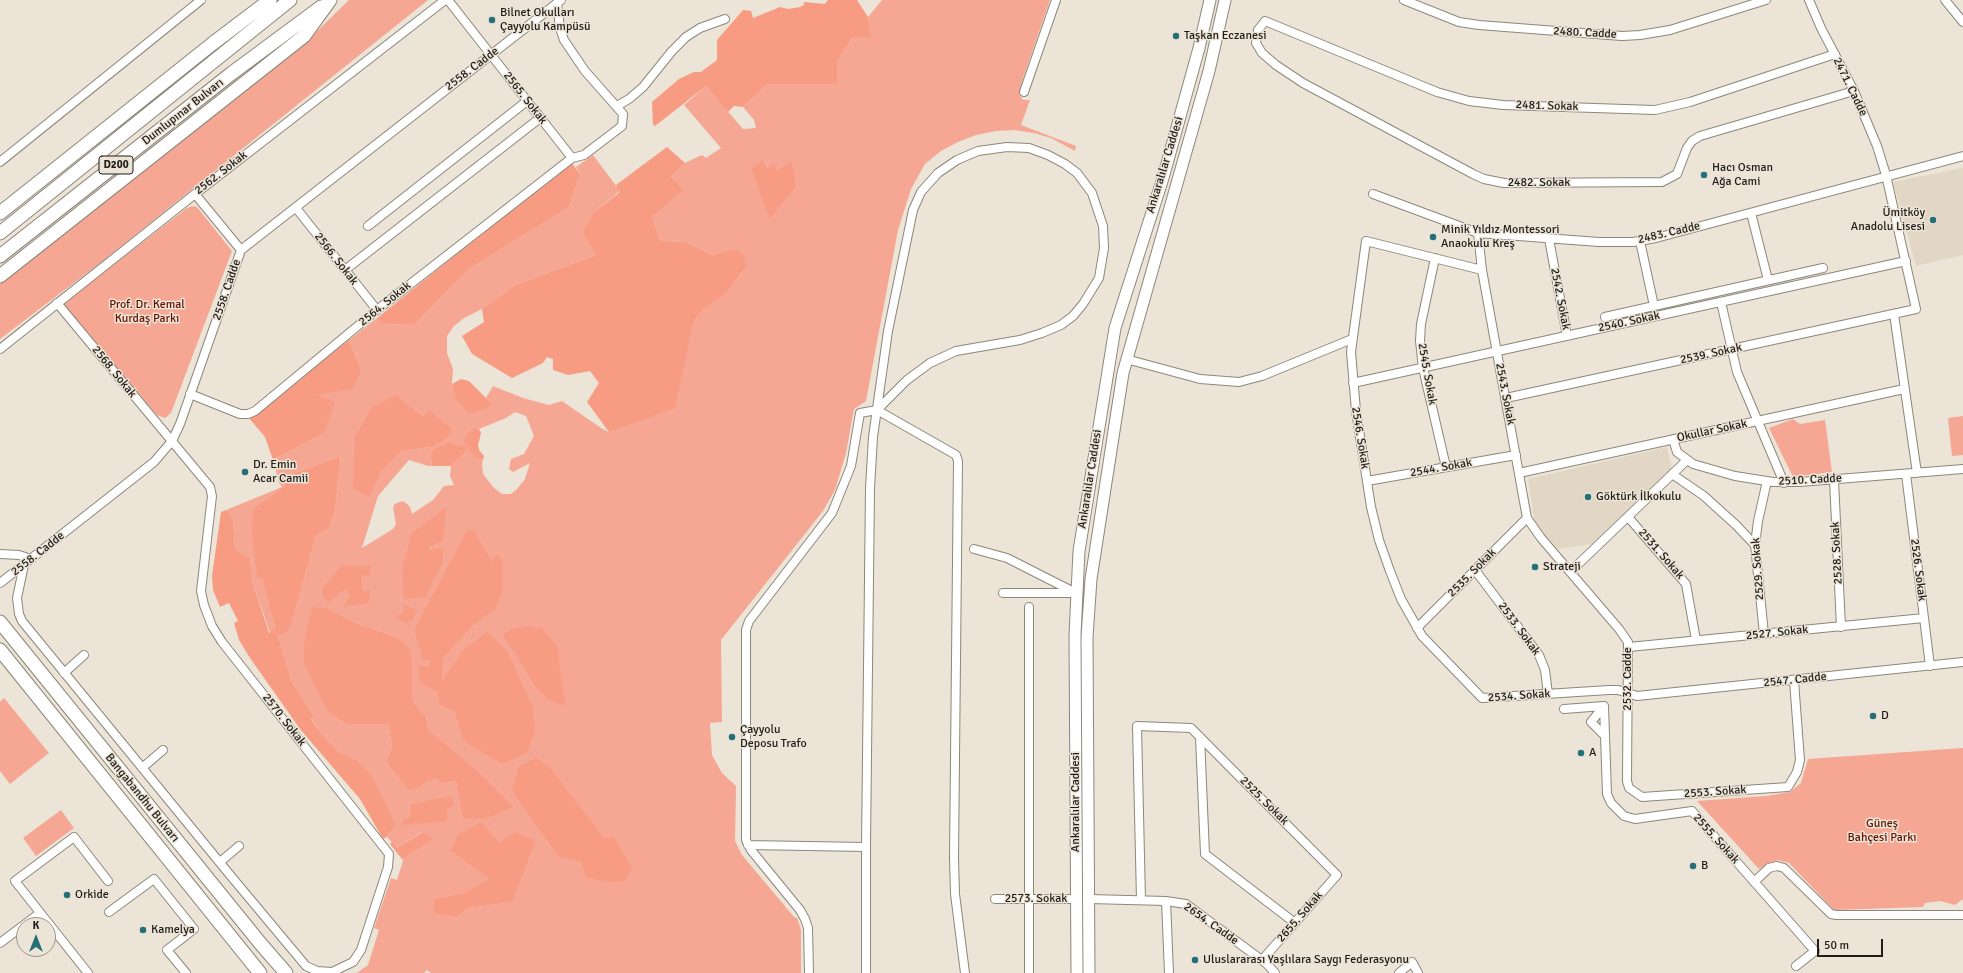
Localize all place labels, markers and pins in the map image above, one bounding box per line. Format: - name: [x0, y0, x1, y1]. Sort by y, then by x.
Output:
- place label: Bilnet Okulları Çayyolu Kampüsü: [500, 6, 591, 34]
- marker: Bilnet Okulları Çayyolu Kampüsü: [487, 15, 497, 25]
- place label: Taşkan Eczanesi: [1184, 29, 1266, 43]
- marker: Taşkan Eczanesi: [1171, 31, 1181, 41]
- place label: Hacı Osman Ağa Cami: [1712, 161, 1773, 189]
- marker: Hacı Osman Ağa Cami: [1699, 170, 1709, 180]
- place label: Ümitköy Anadolu Lisesi: [1851, 206, 1925, 234]
- marker: Ümitköy Anadolu Lisesi: [1928, 215, 1938, 225]
- place label: Minik Yıldız Montessori Anaokulu Kreş: [1441, 223, 1560, 251]
- marker: Minik Yıldız Montessori Anaokulu Kreş: [1428, 232, 1438, 242]
- place label: Dr. Emin Acar Camii: [253, 458, 308, 486]
- marker: Dr. Emin Acar Camii: [240, 467, 250, 477]
- place label: Göktürk İlkokulu: [1596, 490, 1681, 504]
- marker: Göktürk İlkokulu: [1583, 492, 1593, 502]
- place label: Strateji: [1543, 560, 1581, 574]
- marker: Strateji: [1530, 562, 1540, 572]
- place label: D: [1881, 709, 1889, 723]
- marker: D: [1868, 711, 1878, 721]
- place label: Çayyolu Deposu Trafo: [740, 723, 807, 751]
- marker: Çayyolu Deposu Trafo: [727, 732, 737, 742]
- place label: A: [1589, 746, 1596, 760]
- marker: A: [1576, 748, 1586, 758]
- place label: B: [1701, 859, 1708, 873]
- marker: B: [1688, 861, 1698, 871]
- place label: Orkide: [75, 888, 109, 902]
- marker: Orkide: [62, 890, 72, 900]
- place label: Kamelya: [151, 923, 195, 937]
- marker: Kamelya: [138, 925, 148, 935]
- place label: Uluslararası Yaşlılara Saygı Federasyonu: [1203, 953, 1409, 967]
- marker: Uluslararası Yaşlılara Saygı Federasyonu: [1190, 955, 1200, 965]

